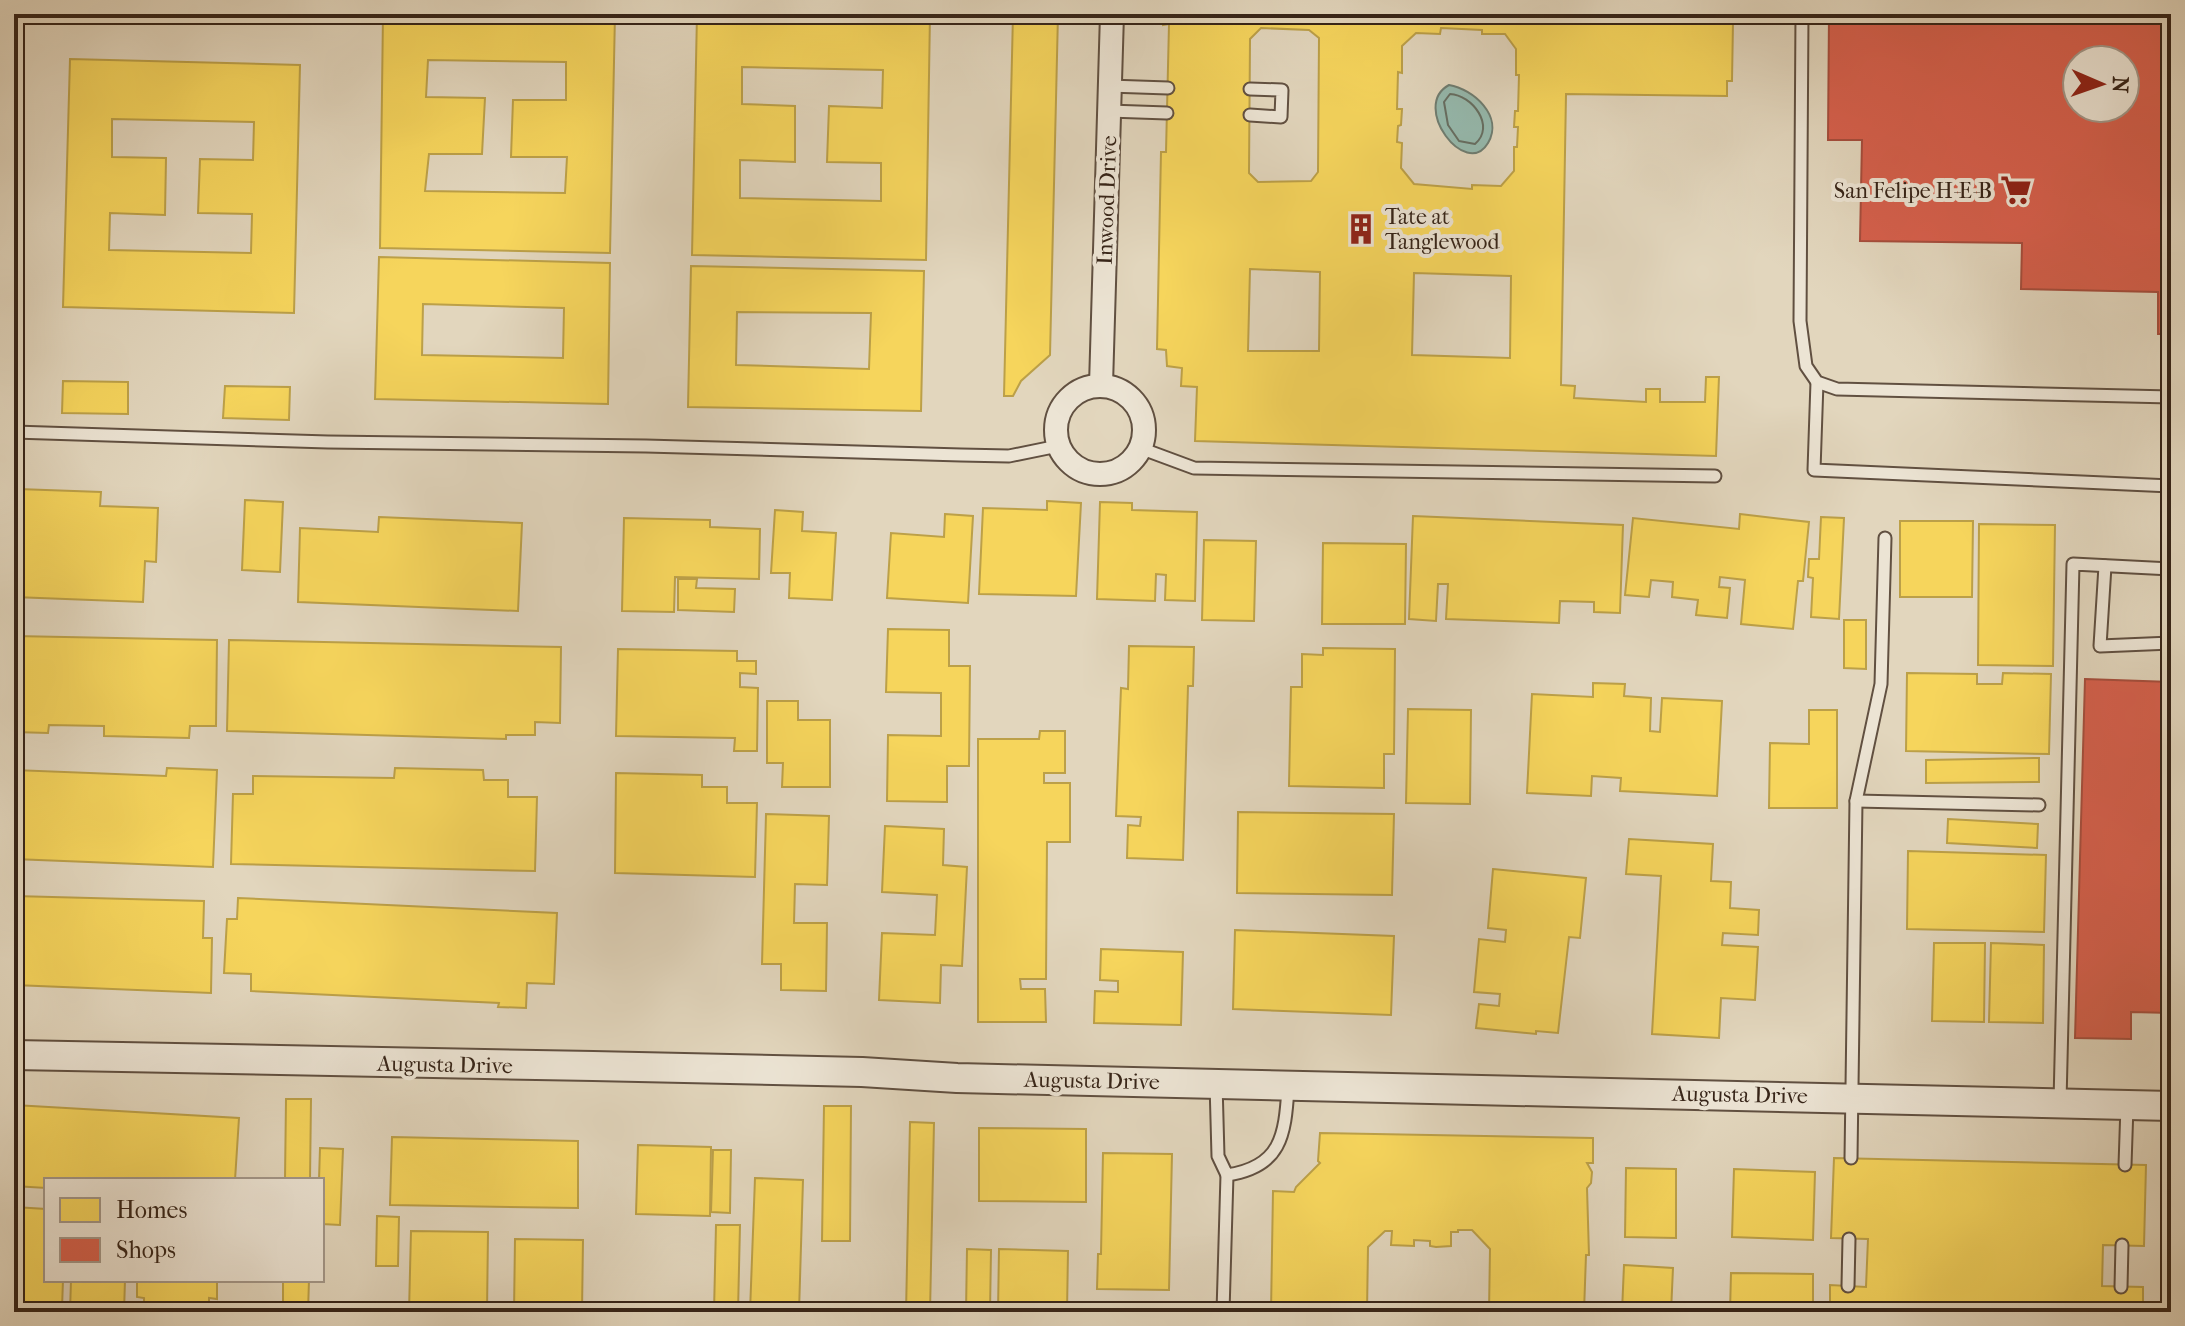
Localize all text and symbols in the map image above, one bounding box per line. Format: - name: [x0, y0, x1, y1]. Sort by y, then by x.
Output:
- north arrow: [2061, 44, 2141, 124]
- text: N: [2107, 76, 2133, 94]
- street label: Inwood Drive: [1092, 135, 1122, 265]
- supermarket icon: San Felipe H-E-B: [1999, 173, 2033, 207]
- place label: San Felipe H-E-B: [1834, 178, 1992, 204]
- place label: Tate at Tanglewood: [1385, 204, 1501, 255]
- building icon: Tate at Tanglewood: [1344, 212, 1378, 246]
- street label: Augusta Drive: [376, 1051, 513, 1079]
- street label: Augusta Drive: [1023, 1067, 1160, 1095]
- street label: Augusta Drive: [1671, 1081, 1808, 1109]
- legend: [44, 1178, 324, 1282]
- text: Homes: [116, 1196, 187, 1224]
- text: Shops: [116, 1236, 176, 1264]

